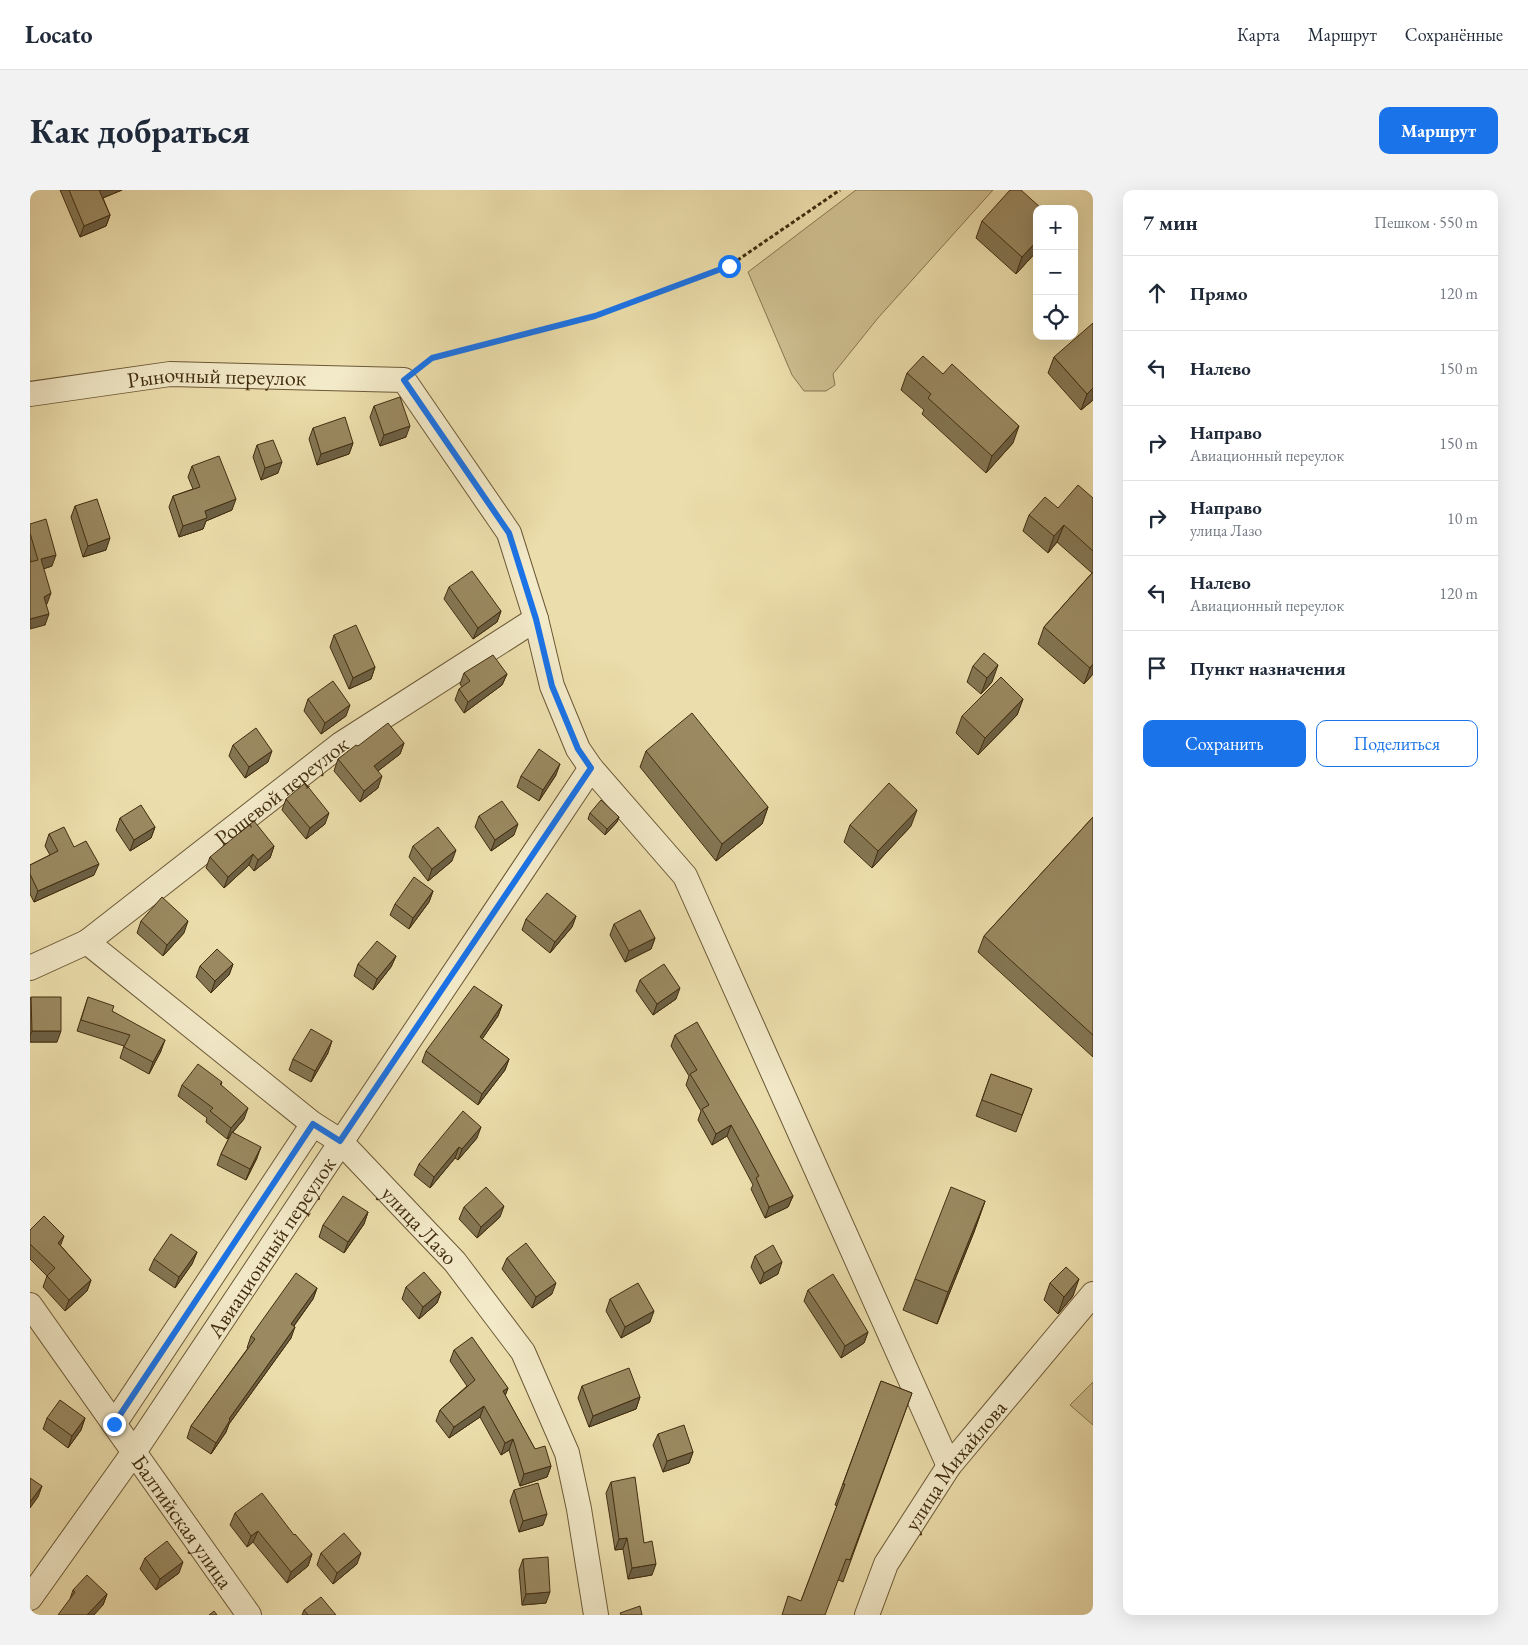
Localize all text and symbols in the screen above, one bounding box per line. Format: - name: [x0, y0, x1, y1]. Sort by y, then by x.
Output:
- text: Locato: [25, 19, 93, 50]
- text: Карта: [1237, 23, 1280, 46]
- text: Маршрут: [1308, 23, 1377, 46]
- text: Сохранённые: [1405, 23, 1503, 46]
- button: Маршрут: [1379, 107, 1498, 154]
- text: Как добраться: [30, 108, 250, 153]
- map controls: [1033, 205, 1078, 340]
- button: +: [1033, 205, 1078, 250]
- text: 7 мин: [1143, 209, 1198, 236]
- text: Пешком · 550 m: [1374, 212, 1478, 233]
- button: −: [1033, 250, 1078, 295]
- route start: [718, 255, 741, 278]
- icon: ahead: [1143, 279, 1171, 307]
- text: Прямо: [1190, 281, 1248, 306]
- text: 120 m: [1439, 283, 1478, 304]
- button: locate: [1033, 295, 1078, 340]
- icon: left: [1143, 354, 1171, 382]
- text: Налево: [1190, 356, 1251, 381]
- text: 150 m: [1439, 358, 1478, 379]
- street label: Рыночный переулок: [125, 359, 307, 394]
- text: Направо: [1190, 420, 1262, 445]
- icon: right: [1143, 429, 1171, 457]
- text: 150 m: [1439, 433, 1478, 454]
- text: Авиационный переулок: [1190, 445, 1344, 466]
- text: Направо: [1190, 495, 1262, 520]
- icon: right: [1143, 504, 1171, 532]
- text: 10 m: [1447, 508, 1478, 529]
- text: улица Лазо: [1190, 520, 1262, 541]
- text: Налево: [1190, 570, 1251, 595]
- icon: left: [1143, 579, 1171, 607]
- text: 120 m: [1439, 583, 1478, 604]
- text: Авиационный переулок: [1190, 595, 1344, 616]
- icon: arrive: [1143, 654, 1171, 682]
- text: Пункт назначения: [1190, 656, 1346, 681]
- button: Сохранить: [1143, 720, 1306, 767]
- button: Поделиться: [1316, 720, 1478, 767]
- street label: Рощевой переулок: [208, 728, 354, 852]
- street label: Авиационный переулок: [200, 1150, 342, 1344]
- street label: улица Лазо: [375, 1179, 465, 1271]
- street label: улица Михайлова: [897, 1393, 1013, 1536]
- route end: [103, 1413, 126, 1436]
- street label: Балтийская улица: [126, 1449, 240, 1594]

